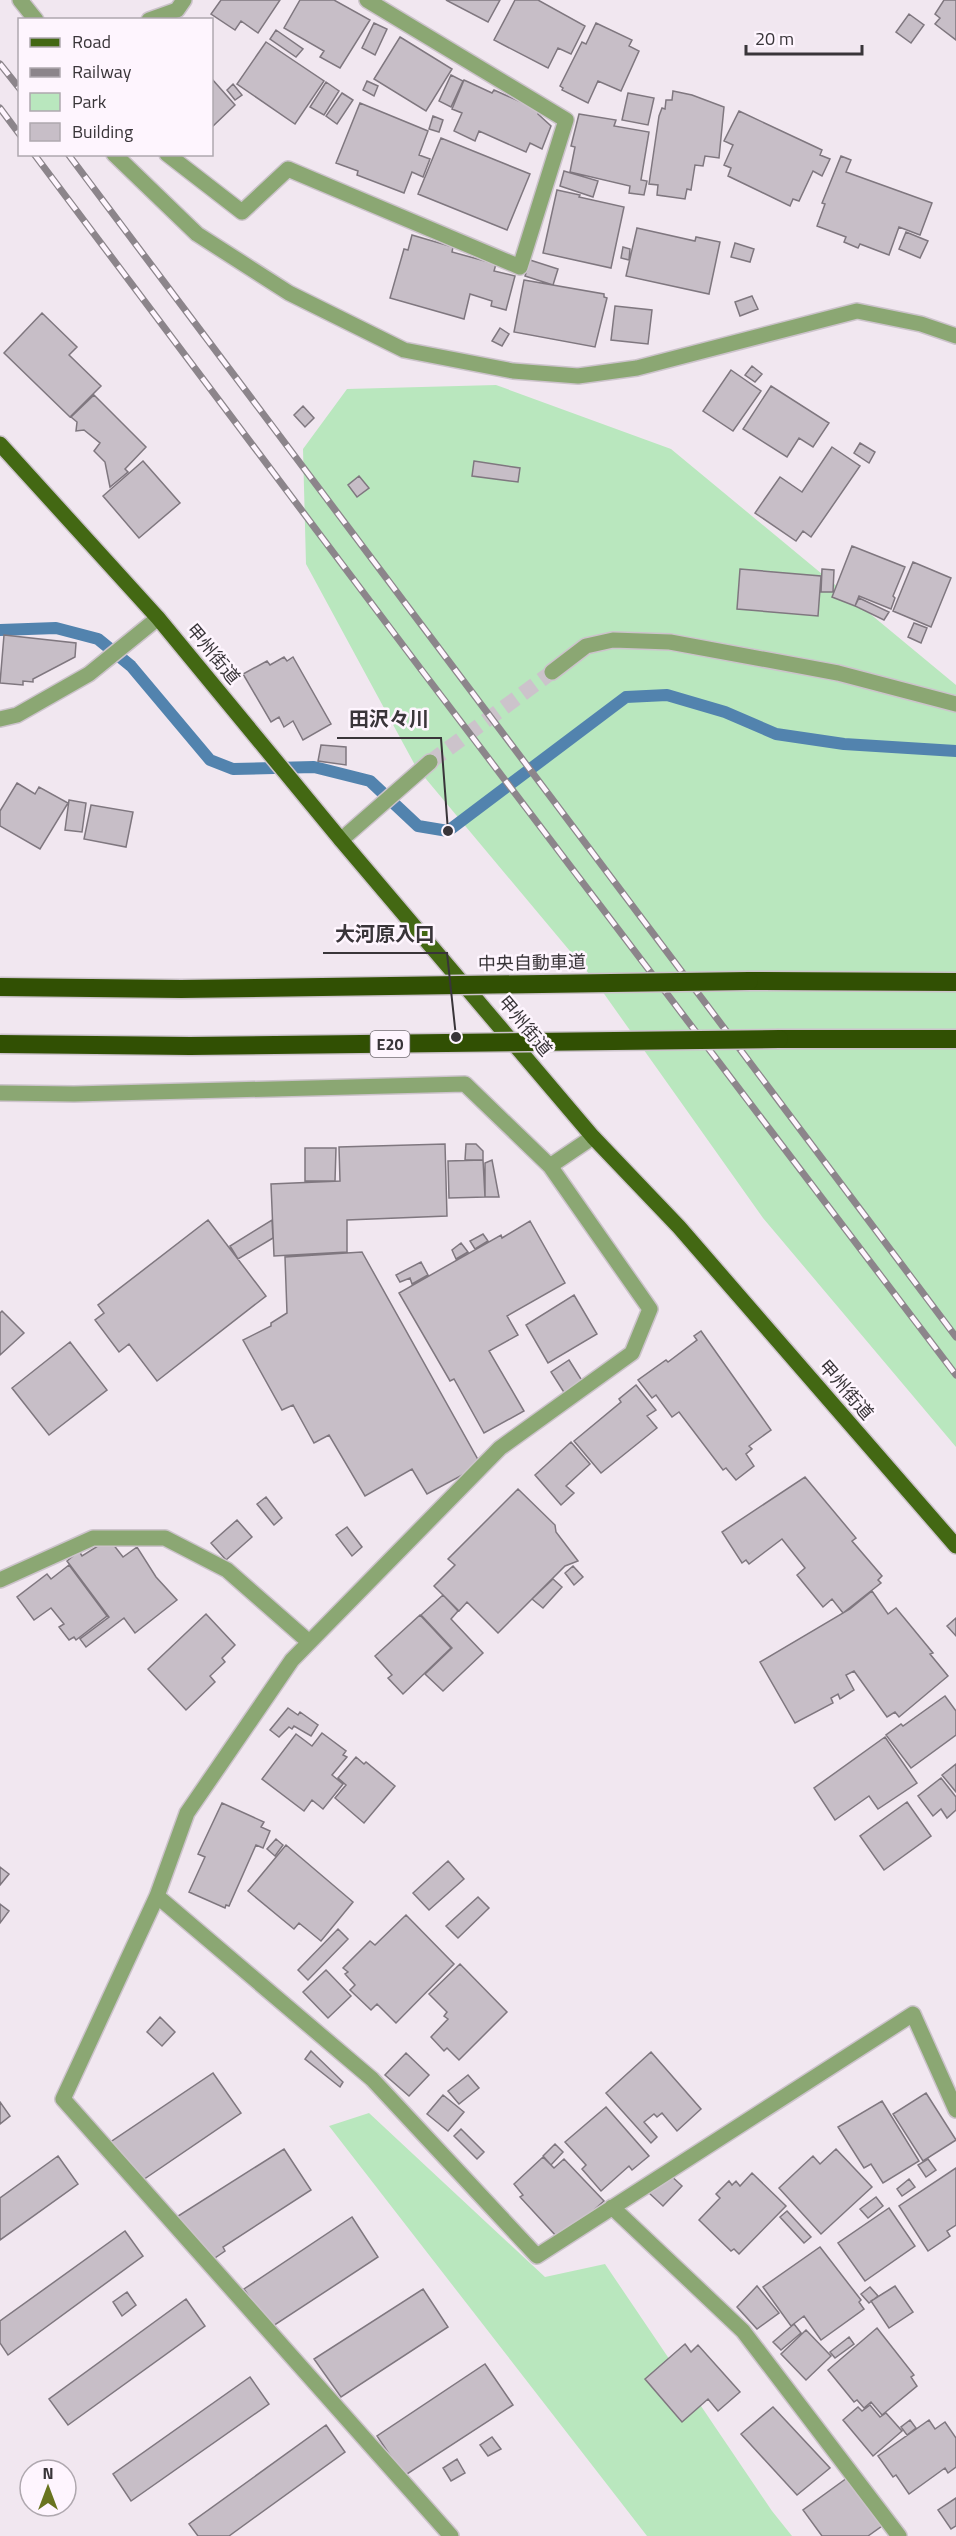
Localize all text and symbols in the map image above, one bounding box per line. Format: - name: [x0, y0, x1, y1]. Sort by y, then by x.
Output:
- legend: [18, 18, 213, 156]
- scale bar: [746, 18, 862, 56]
- text: 20 m: [755, 25, 794, 52]
- text: Road: [72, 28, 111, 55]
- text: Railway: [72, 58, 132, 85]
- text: Park: [72, 88, 107, 115]
- text: Building: [72, 118, 133, 145]
- street label: 甲州街道: [180, 617, 247, 690]
- callout: 田沢々川: [337, 700, 441, 738]
- text: 田沢々川: [349, 703, 429, 734]
- callout: 大河原入口: [323, 915, 447, 953]
- text: 大河原入口: [335, 918, 435, 949]
- street label: 中央自動車道: [478, 948, 586, 977]
- street label: 甲州街道: [492, 989, 559, 1062]
- road number: E20: [370, 1031, 410, 1057]
- street label: 甲州街道: [813, 1354, 880, 1426]
- north arrow: [18, 2458, 78, 2518]
- text: N: [42, 2461, 54, 2485]

